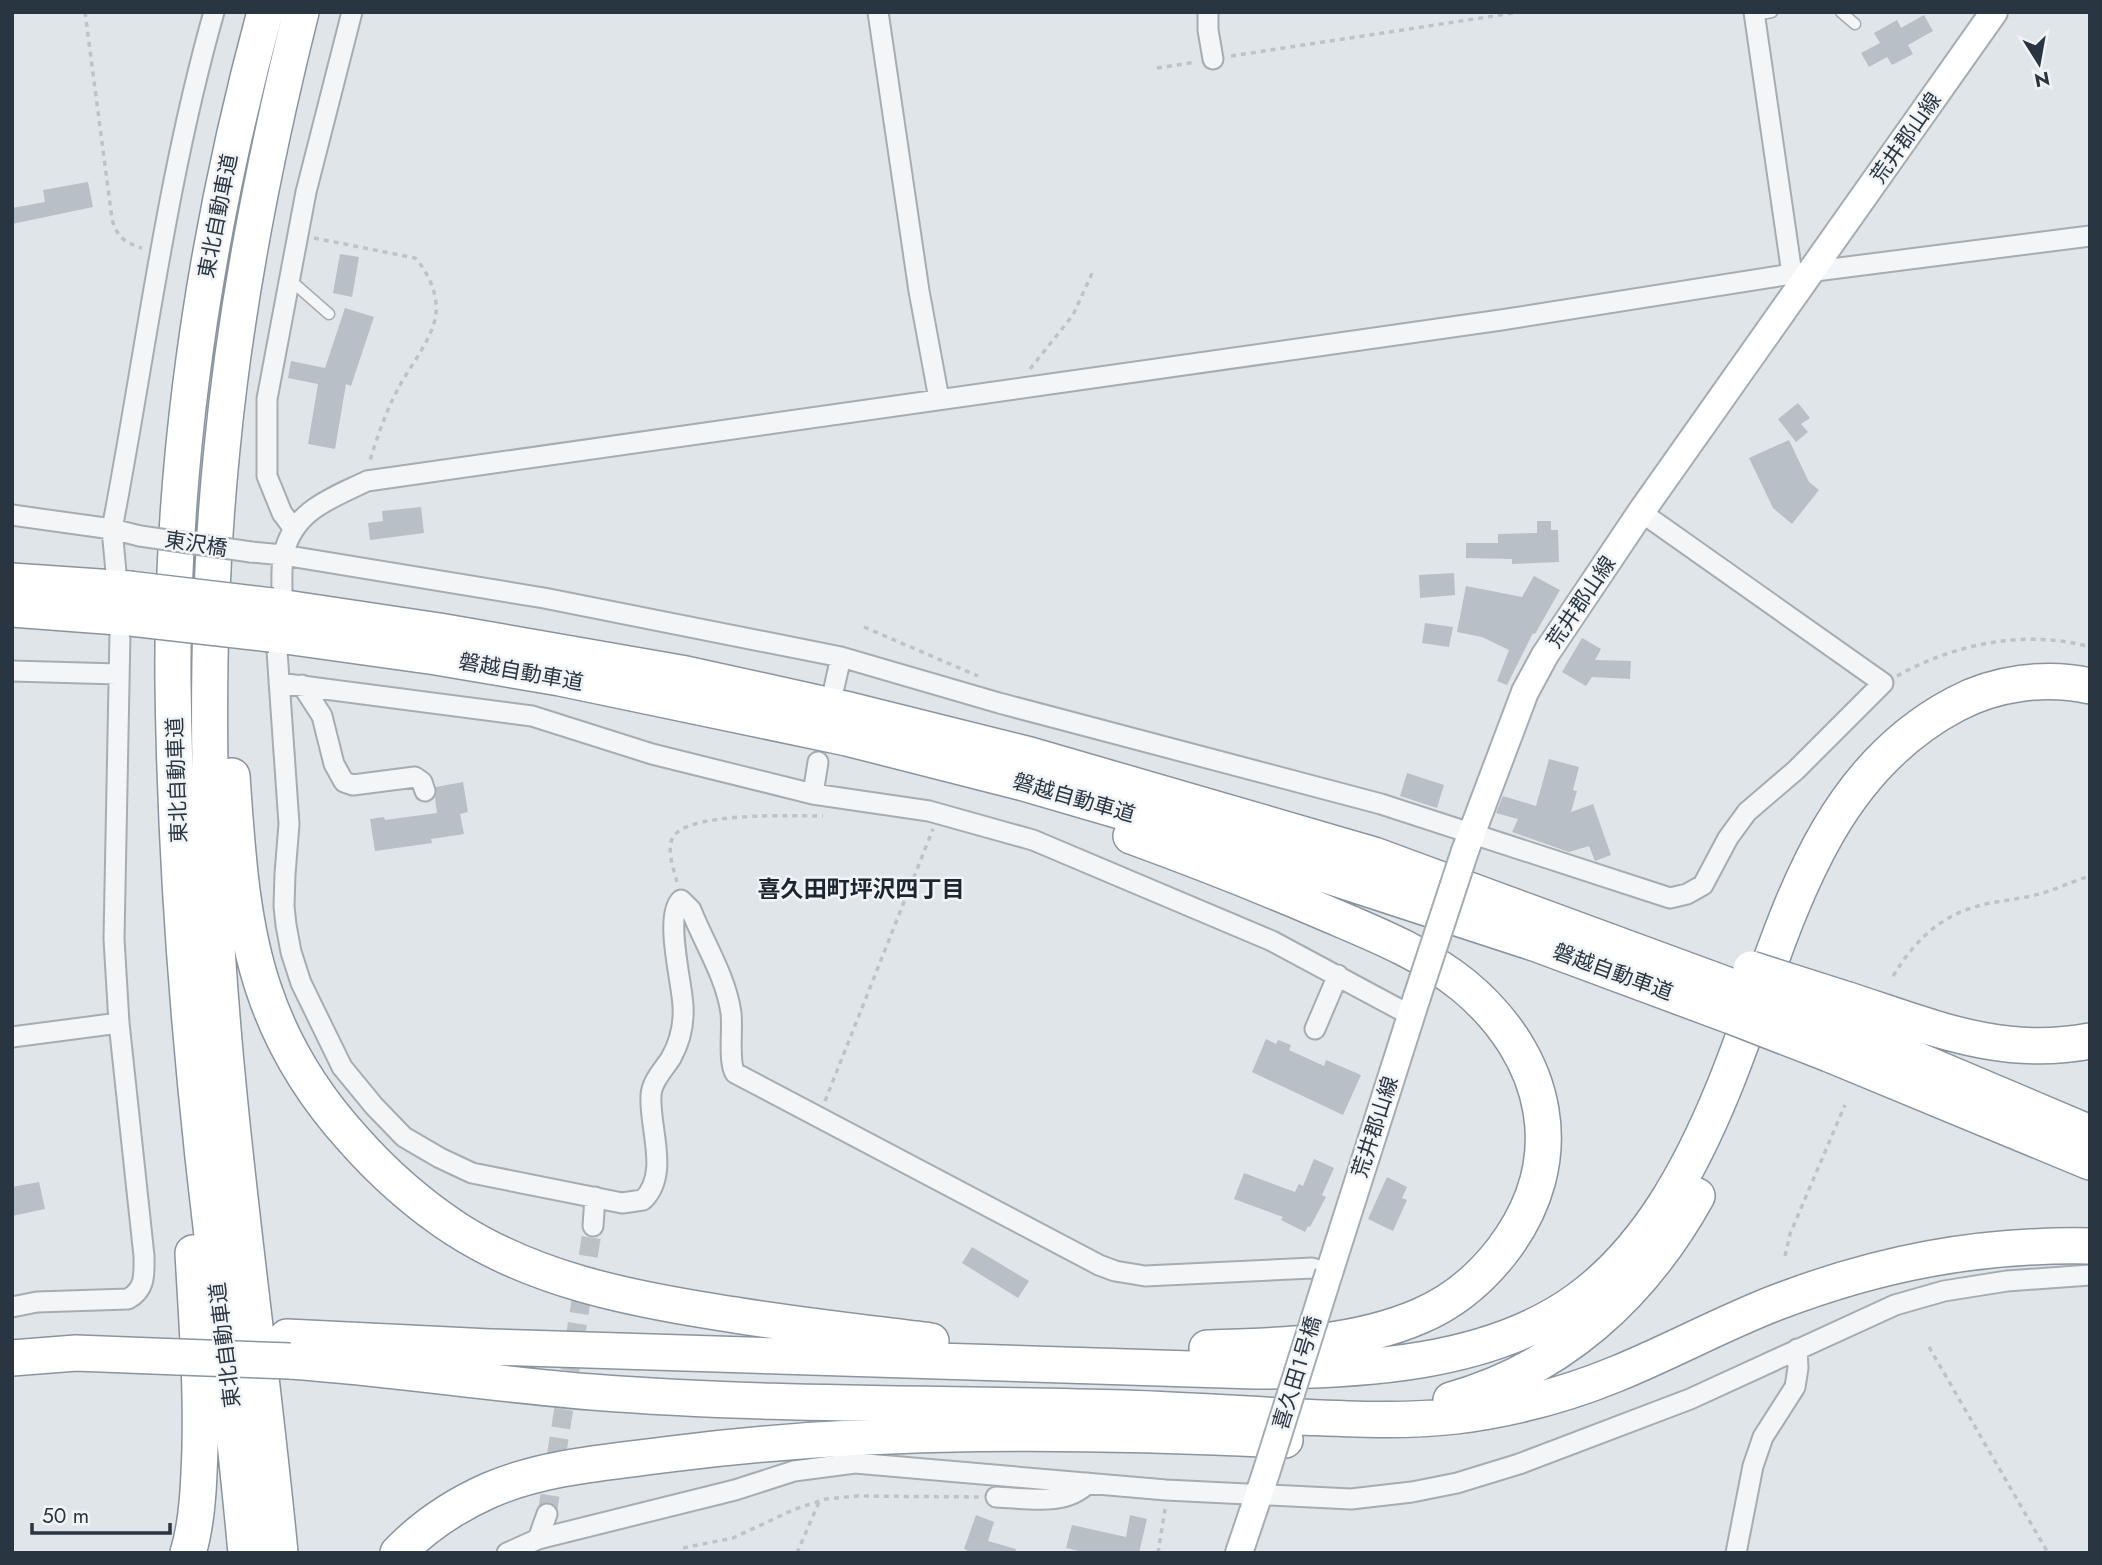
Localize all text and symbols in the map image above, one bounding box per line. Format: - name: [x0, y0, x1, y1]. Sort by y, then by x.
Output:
- north arrow: [2004, 28, 2074, 98]
- text: N: [2032, 65, 2052, 94]
- street label: 荒井郡山線: [1864, 86, 1948, 190]
- street label: 東北自動車道: [191, 151, 245, 281]
- street label: 東沢橋: [163, 524, 229, 564]
- street label: 荒井郡山線: [1539, 550, 1623, 654]
- street label: 磐越自動車道: [456, 646, 586, 698]
- street label: 東北自動車道: [160, 717, 194, 843]
- street label: 磐越自動車道: [1009, 766, 1139, 830]
- district label: 喜久田町坪沢四丁目: [758, 872, 965, 906]
- street label: 磐越自動車道: [1549, 936, 1677, 1008]
- street label: 荒井郡山線: [1345, 1072, 1405, 1182]
- street label: 東北自動車道: [202, 1281, 248, 1409]
- street label: 喜久田１号橋: [1266, 1313, 1328, 1433]
- scale bar: [32, 1492, 170, 1536]
- text: 50 m: [42, 1501, 89, 1531]

